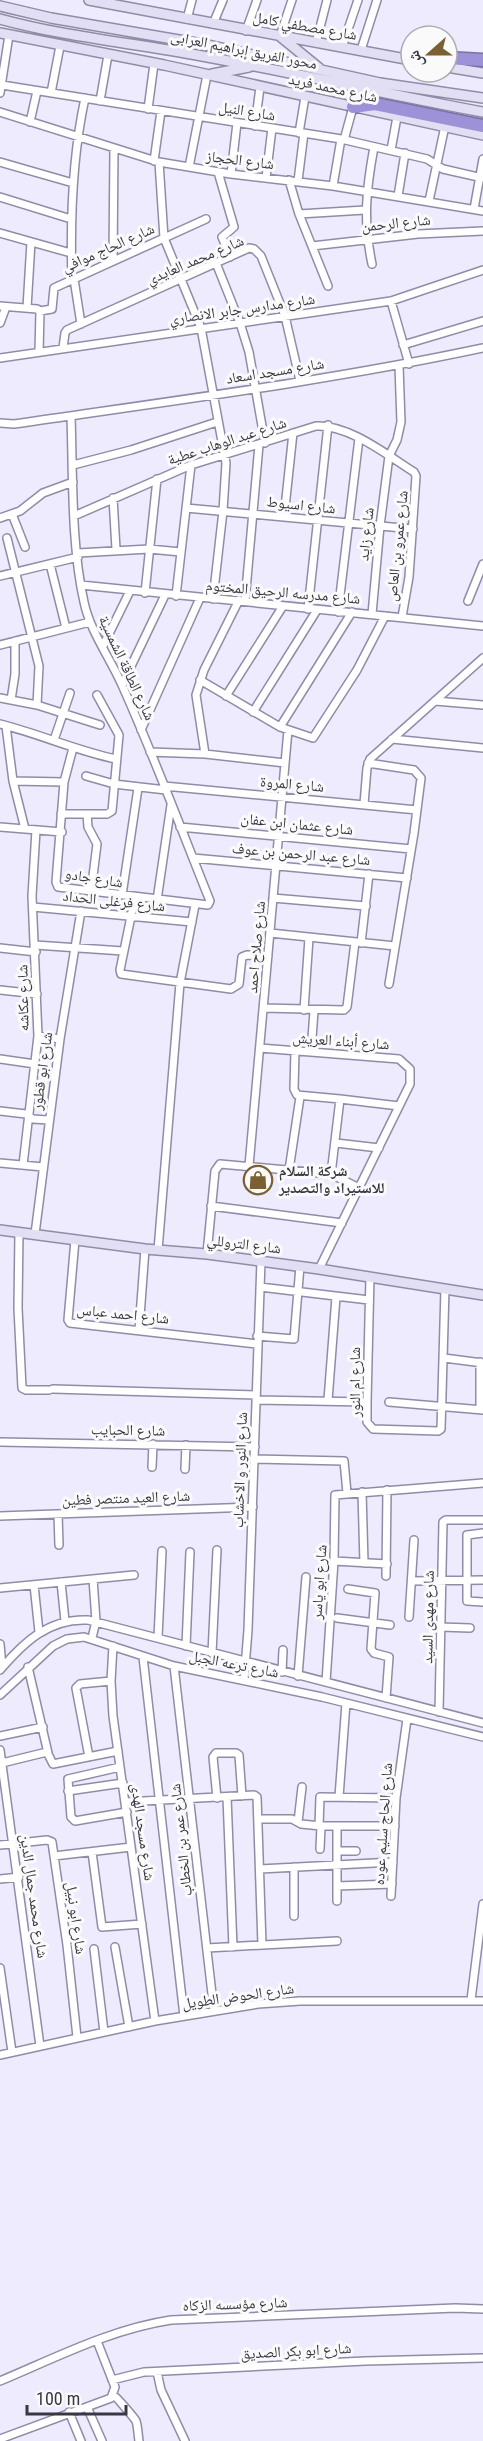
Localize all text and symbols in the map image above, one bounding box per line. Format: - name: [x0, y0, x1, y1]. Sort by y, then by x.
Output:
- street label: شارع مصطفي كامل: [251, 8, 358, 47]
- north arrow: [399, 24, 459, 84]
- street label: محور الفريق إبراهيم العرابى: [169, 27, 319, 74]
- text: ش: [404, 48, 427, 71]
- street label: شارع محمد فريد: [287, 70, 379, 107]
- street label: شارع النيل: [217, 98, 277, 125]
- street label: شارع الحجاز: [204, 147, 275, 174]
- street label: شارع الرحمن: [361, 210, 432, 237]
- street label: شارع الحاج موافي: [59, 219, 158, 279]
- street label: شارع محمد العايدي: [144, 231, 248, 291]
- street label: شارع مدارس جابر الانصاري: [168, 290, 316, 331]
- street label: شارع مسجد اسعاد: [225, 354, 326, 389]
- street label: شارع عبد الوهاب عطية: [165, 413, 289, 470]
- street label: شارع عمرو بن العاص: [382, 489, 413, 603]
- street label: شارع اسيوط: [265, 492, 337, 519]
- street label: شارع زايد: [354, 506, 379, 562]
- street label: شارع مدرسه الرحيق المختوم: [205, 576, 361, 609]
- street label: شارع الطاقة الشمسية: [94, 613, 159, 724]
- street label: شارع المروة: [259, 772, 325, 797]
- street label: شارع عثمان ابن عفان: [240, 809, 354, 840]
- street label: شارع عبد الرحمن بن عوف: [231, 839, 371, 870]
- street label: شارع جادو: [64, 865, 124, 892]
- street label: شارع فرغلى الحداد: [62, 887, 166, 916]
- street label: شارع صلاح احمد: [243, 900, 270, 994]
- street label: شارع عكاشه: [13, 964, 34, 1032]
- street label: شارع أبناء العريش: [292, 1029, 390, 1054]
- street label: شارع ابو قطور: [27, 1031, 57, 1112]
- place label: شركة السلام للاستيراد والتصدير: [278, 1162, 385, 1197]
- shop icon: شركة السلام للاستيراد والتصدير: [242, 1164, 274, 1196]
- street label: شارع التروللي: [206, 1231, 282, 1260]
- street label: شارع احمد عباس: [76, 1300, 170, 1329]
- street label: شارع ام النور: [346, 1347, 365, 1418]
- street label: شارع النور و الاخشاب: [229, 1412, 252, 1528]
- street label: شارع الحبايب: [91, 1420, 165, 1441]
- street label: شارع العيد منتصر فطين: [61, 1487, 191, 1510]
- street label: شارع ابو ياسر: [307, 1544, 332, 1621]
- street label: شارع مهدى السيد: [418, 1570, 439, 1664]
- street label: شارع ترعه الجبل: [187, 1646, 280, 1683]
- street label: شارع الحاج سليم عوده: [370, 1762, 397, 1886]
- street label: شارع مسجد الهدى: [126, 1782, 159, 1882]
- street label: شارع عمر بن الخطاب: [166, 1783, 197, 1897]
- street label: شارع محمد جمال الدين: [15, 1833, 52, 1960]
- street label: شارع ابو نبيل: [61, 1881, 90, 1956]
- street label: شارع الحوض الطويل: [181, 1979, 295, 2014]
- street label: شارع مؤسسه الزكاه: [182, 2293, 288, 2316]
- street label: شارع ابو بكر الصديق: [240, 2339, 352, 2364]
- scale bar: [27, 2378, 126, 2416]
- text: 100 m: [36, 2388, 80, 2409]

